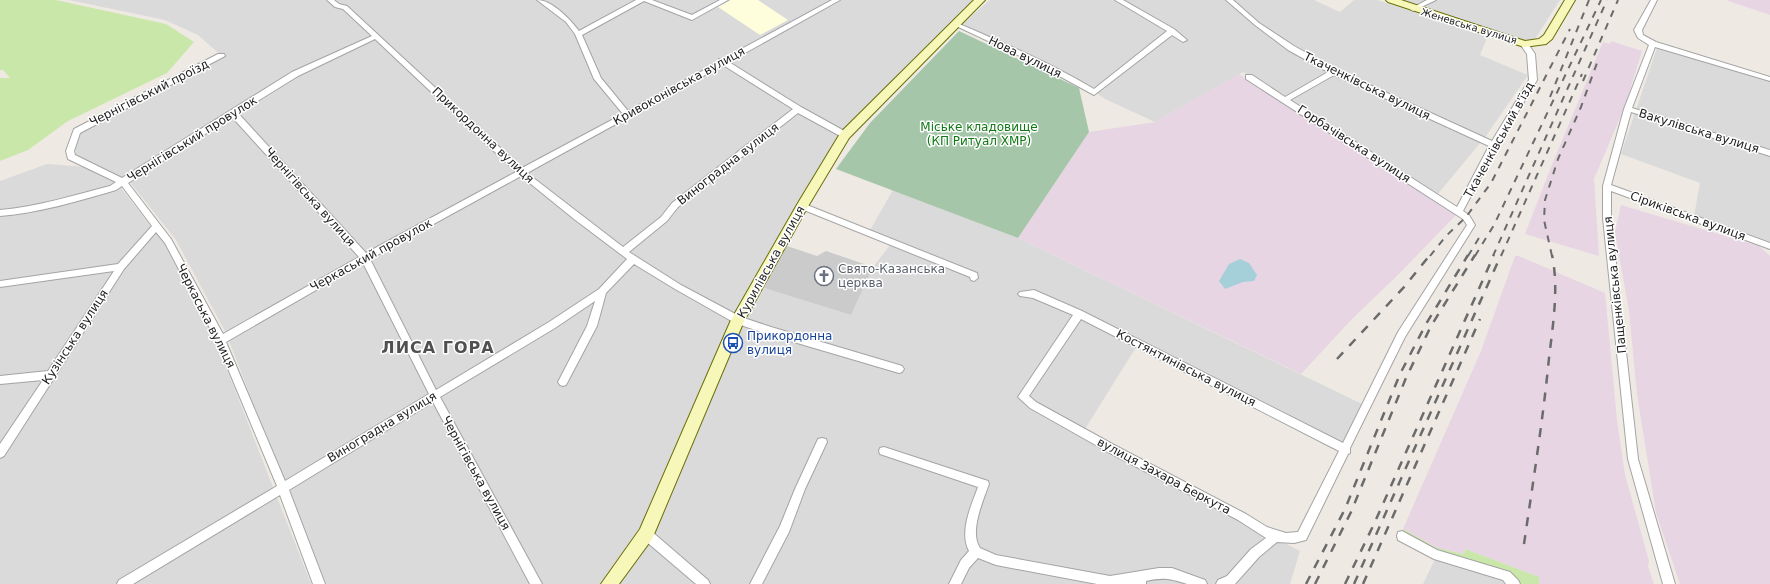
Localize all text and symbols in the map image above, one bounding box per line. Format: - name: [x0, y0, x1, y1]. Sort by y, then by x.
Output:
- street label: Женевська вулиця: [1420, 6, 1518, 46]
- street label: Нова вулиця: [986, 33, 1064, 81]
- street label: Кривоконівська вулиця: [611, 44, 747, 128]
- street label: Ткаченківська вулиця: [1301, 49, 1433, 123]
- street label: Чернігівський проїзд: [87, 57, 211, 129]
- street label: Ткаченківський в'їзд: [1461, 79, 1537, 201]
- street label: Прикордонна вулиця: [429, 84, 537, 186]
- street label: Чернігівський провулок: [124, 93, 260, 185]
- street label: Горбачівська вулиця: [1295, 102, 1413, 186]
- street label: Вакулівська вулиця: [1637, 106, 1761, 156]
- street label: Виноградна вулиця: [675, 120, 781, 208]
- park label: Міське кладовище (КП Ритуал ХМР): [920, 120, 1038, 148]
- street label: Чернігівська вулиця: [262, 145, 358, 249]
- street label: Сіриківська вулиця: [1628, 189, 1748, 243]
- street label: Курилівська вулиця: [734, 203, 808, 321]
- street label: Черкаський провулок: [308, 216, 434, 294]
- street label: Пащенківська вулиця: [1601, 216, 1629, 354]
- street label: Черкаська вулиця: [174, 262, 238, 370]
- place label: Свято-Казанська церква: [838, 262, 945, 290]
- church icon: Свято-Казанська церква: [813, 265, 835, 287]
- street label: Кузінська вулиця: [39, 287, 111, 387]
- street label: Костянтинівська вулиця: [1114, 327, 1258, 409]
- place label: Прикордонна вулиця: [747, 329, 832, 357]
- bus stop icon: Прикордонна вулиця: [722, 332, 744, 354]
- district label: ЛИСА ГОРА: [381, 338, 495, 357]
- street label: Виноградна вулиця: [325, 389, 439, 465]
- street label: Чернігівська вулиця: [439, 414, 513, 532]
- street label: вулиця Захара Беркута: [1095, 435, 1233, 517]

